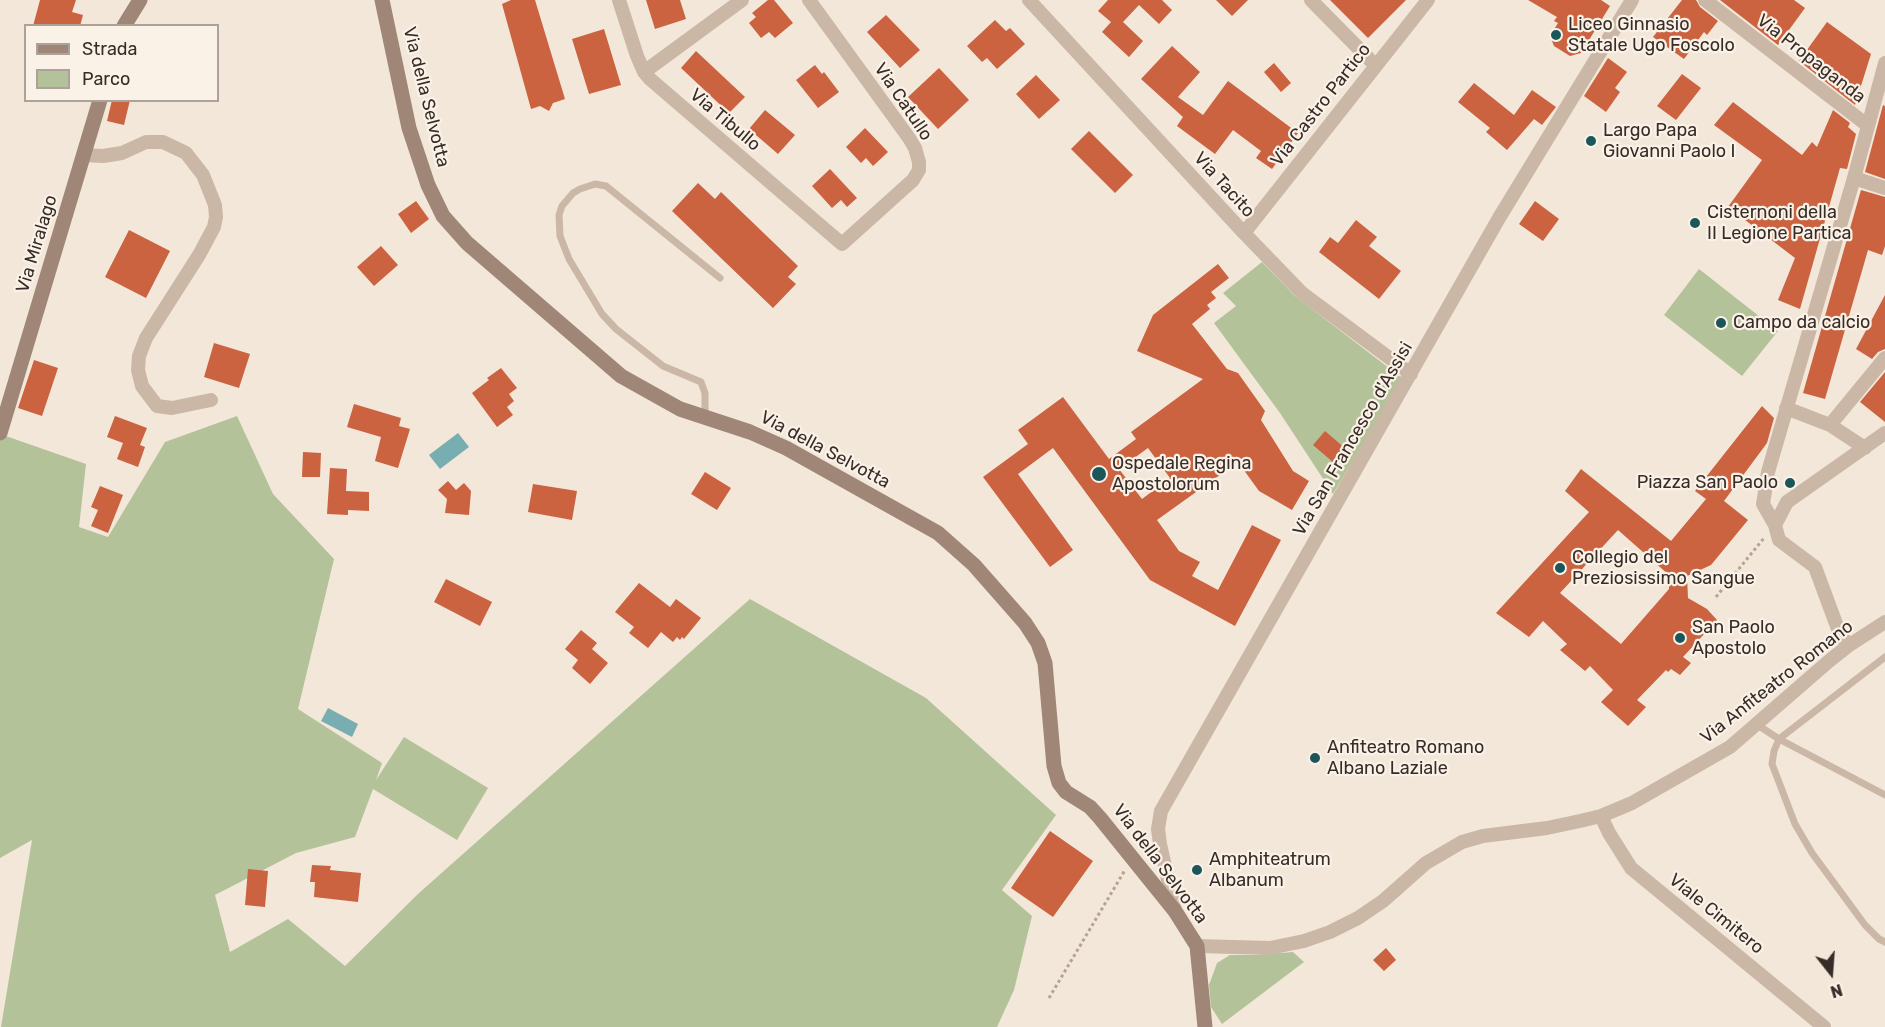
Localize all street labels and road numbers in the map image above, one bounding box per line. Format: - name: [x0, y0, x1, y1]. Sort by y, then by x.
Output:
- street label: Via Propaganda: [1752, 10, 1870, 108]
- street label: Via della Selvotta: [398, 25, 454, 169]
- street label: Via Castro Partico: [1266, 39, 1376, 171]
- street label: Via Catullo: [869, 59, 937, 145]
- street label: Via Tibullo: [685, 84, 765, 156]
- street label: Via Tacito: [1189, 148, 1259, 222]
- street label: Via Miralago: [12, 193, 62, 295]
- street label: Via San Francesco d'Assisi: [1289, 338, 1417, 540]
- street label: Via della Selvotta: [756, 407, 894, 493]
- street label: Via Anfiteatro Romano: [1696, 616, 1858, 748]
- street label: Via della Selvotta: [1108, 800, 1212, 928]
- street label: Viale Cimitero: [1664, 869, 1768, 959]

